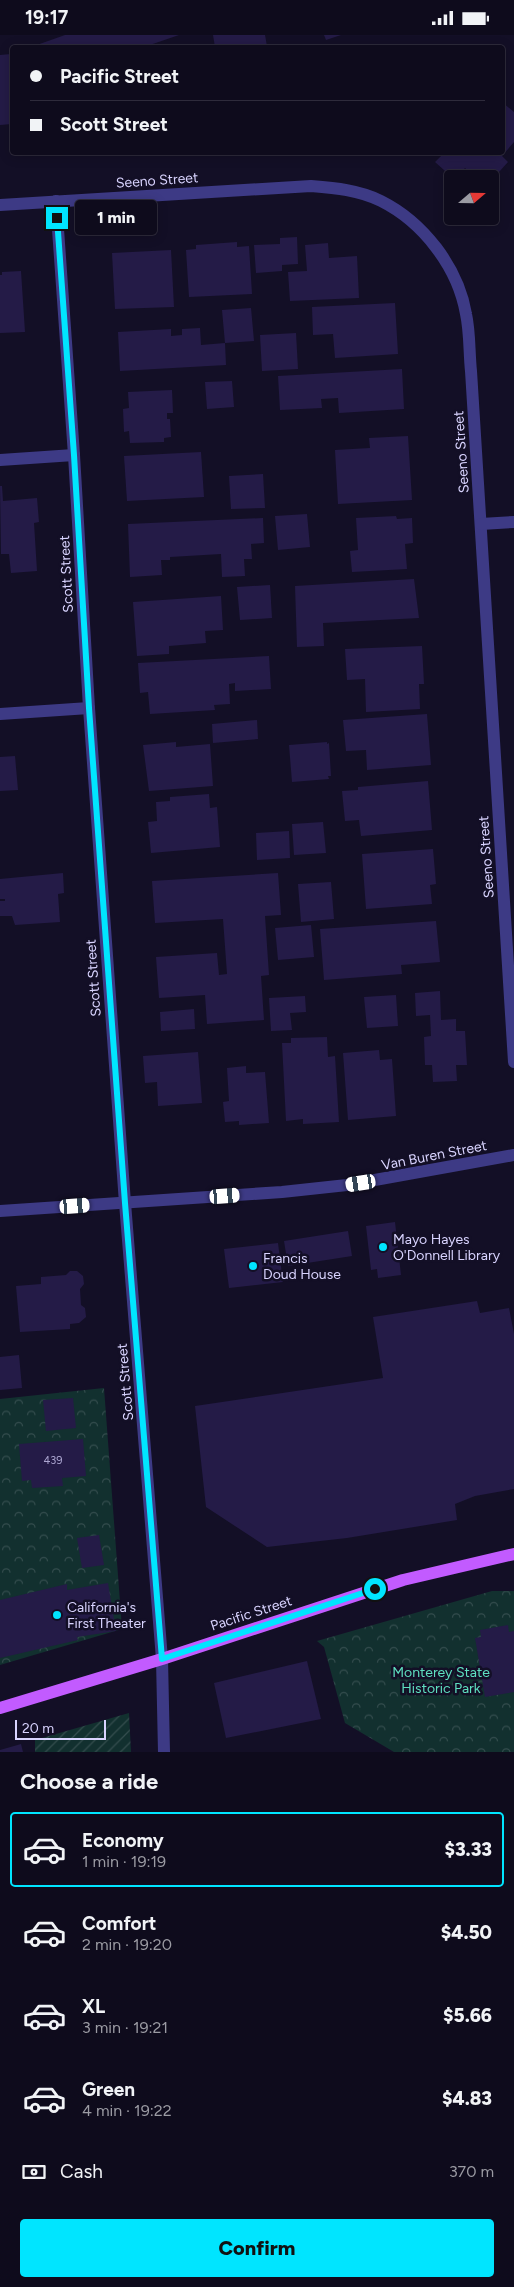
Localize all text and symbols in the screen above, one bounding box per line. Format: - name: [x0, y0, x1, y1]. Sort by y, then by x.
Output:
- text: 19:17: [25, 6, 68, 29]
- text: Pacific Street: [60, 65, 179, 88]
- text: Scott Street: [60, 113, 168, 136]
- street label: Seeno Street: [115, 169, 199, 192]
- north arrow: [444, 170, 499, 225]
- map controls: [444, 170, 499, 225]
- callout: 1 min: [74, 201, 157, 235]
- route end: [46, 207, 68, 229]
- text: 1 min: [97, 208, 135, 227]
- street label: Seeno Street: [450, 410, 473, 494]
- street label: Scott Street: [56, 535, 77, 613]
- street label: Seeno Street: [475, 815, 498, 899]
- street label: Scott Street: [82, 939, 105, 1017]
- street label: Van Buren Street: [380, 1137, 488, 1174]
- car: [345, 1173, 376, 1193]
- car: [209, 1187, 240, 1205]
- car: [59, 1197, 90, 1215]
- place label: Mayo Hayes O'Donnell Library: [393, 1231, 501, 1264]
- marker: Mayo Hayes O'Donnell Library: [377, 1241, 389, 1253]
- place label: Francis Doud House: [263, 1250, 341, 1283]
- marker: Francis Doud House: [247, 1260, 259, 1272]
- street label: Scott Street: [114, 1343, 137, 1421]
- house number: 439: [43, 1454, 63, 1467]
- route start: [364, 1578, 386, 1600]
- street label: Pacific Street: [208, 1592, 294, 1635]
- place label: California's First Theater: [67, 1599, 146, 1632]
- marker: California's First Theater: [51, 1609, 63, 1621]
- park label: Monterey State Historic Park: [392, 1664, 490, 1697]
- scale bar: [15, 1717, 106, 1740]
- text: 20 m: [22, 1720, 54, 1737]
- text: Choose a ride: [20, 1768, 158, 1795]
- icon: car: [22, 1827, 67, 1872]
- text: Economy: [82, 1829, 164, 1852]
- text: $3.33: [444, 1838, 492, 1861]
- text: 1 min · 19:19: [82, 1852, 166, 1871]
- icon: car: [22, 1910, 67, 1955]
- text: Comfort: [82, 1912, 157, 1935]
- text: $4.50: [441, 1921, 492, 1944]
- text: 2 min · 19:20: [82, 1935, 172, 1954]
- icon: car: [22, 1993, 67, 2038]
- text: XL: [82, 1995, 105, 2018]
- text: $5.66: [443, 2004, 492, 2027]
- text: 3 min · 19:21: [82, 2018, 168, 2037]
- icon: car: [22, 2076, 67, 2121]
- text: Green: [82, 2078, 135, 2101]
- text: $4.83: [442, 2087, 492, 2110]
- text: 4 min · 19:22: [82, 2101, 172, 2120]
- icon: cash: [20, 2158, 48, 2186]
- text: Cash: [60, 2160, 103, 2183]
- text: 370 m: [449, 2162, 494, 2181]
- button: Confirm: [20, 2219, 494, 2277]

